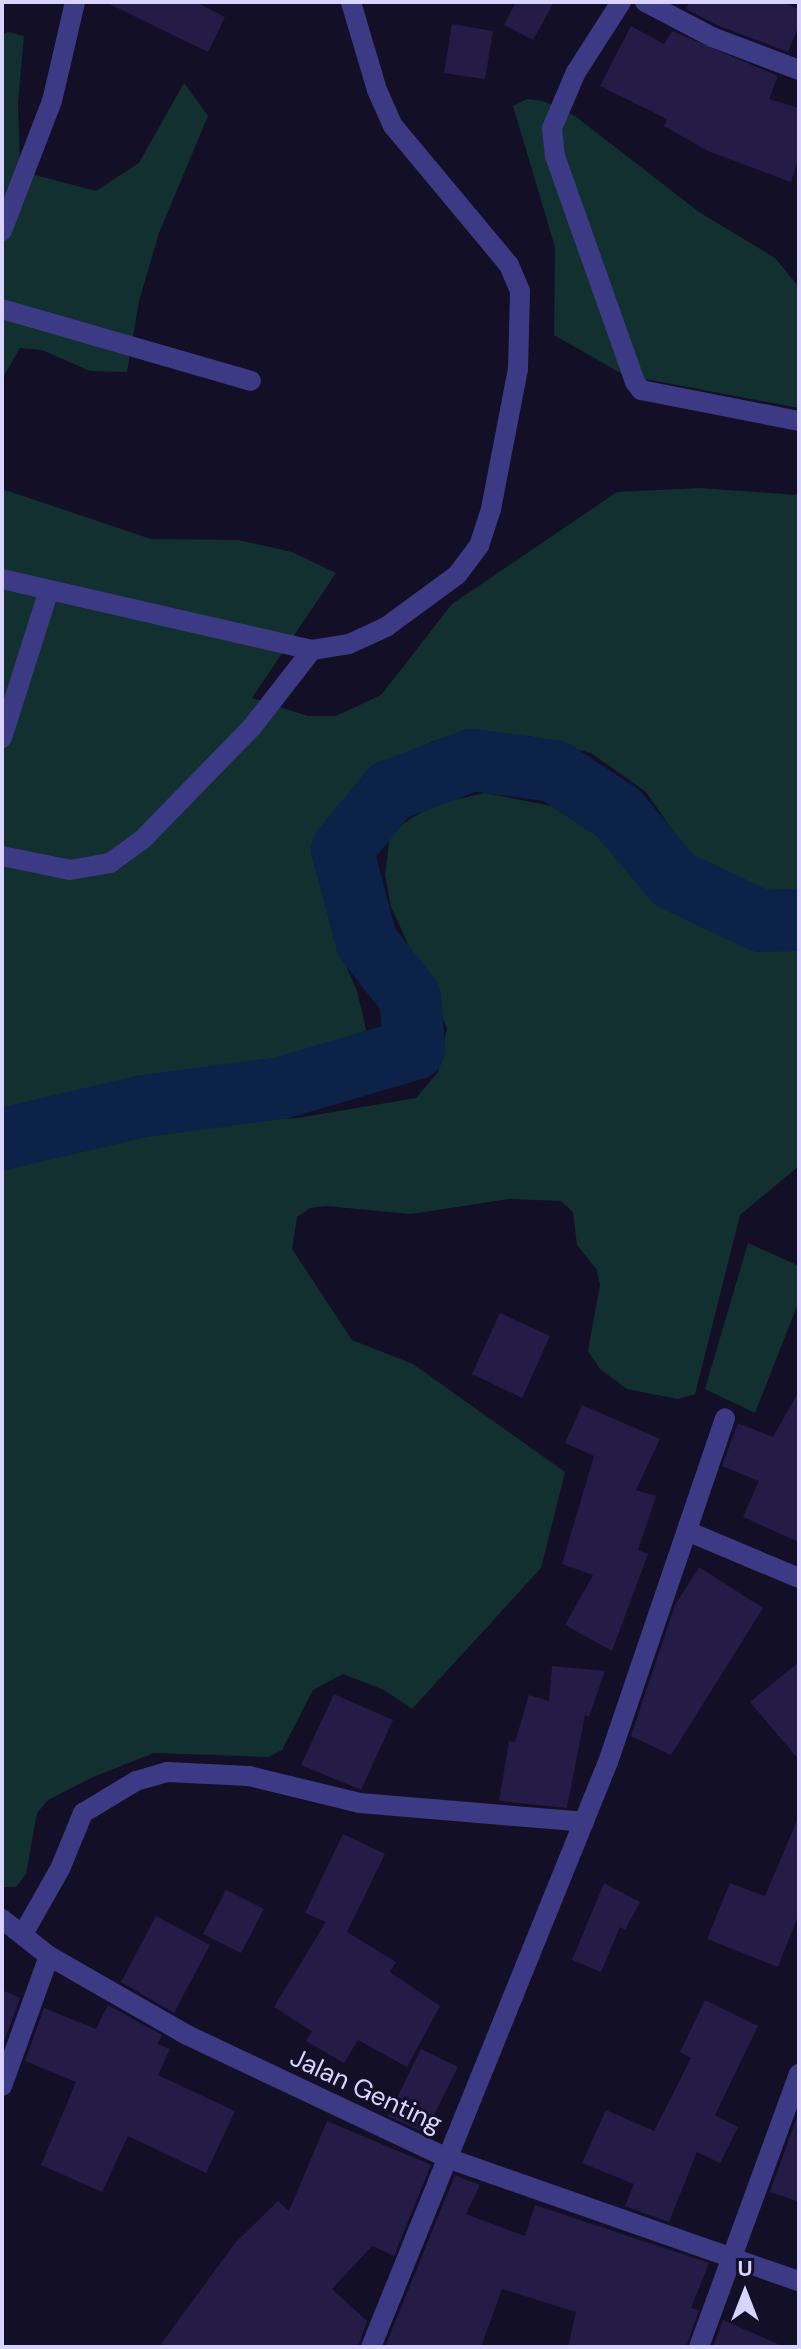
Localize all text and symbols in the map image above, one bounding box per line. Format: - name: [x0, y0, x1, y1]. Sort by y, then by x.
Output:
- street label: Jalan Genting: [285, 2042, 447, 2140]
- north arrow: [705, 2253, 785, 2333]
- text: U: [737, 2254, 753, 2283]

